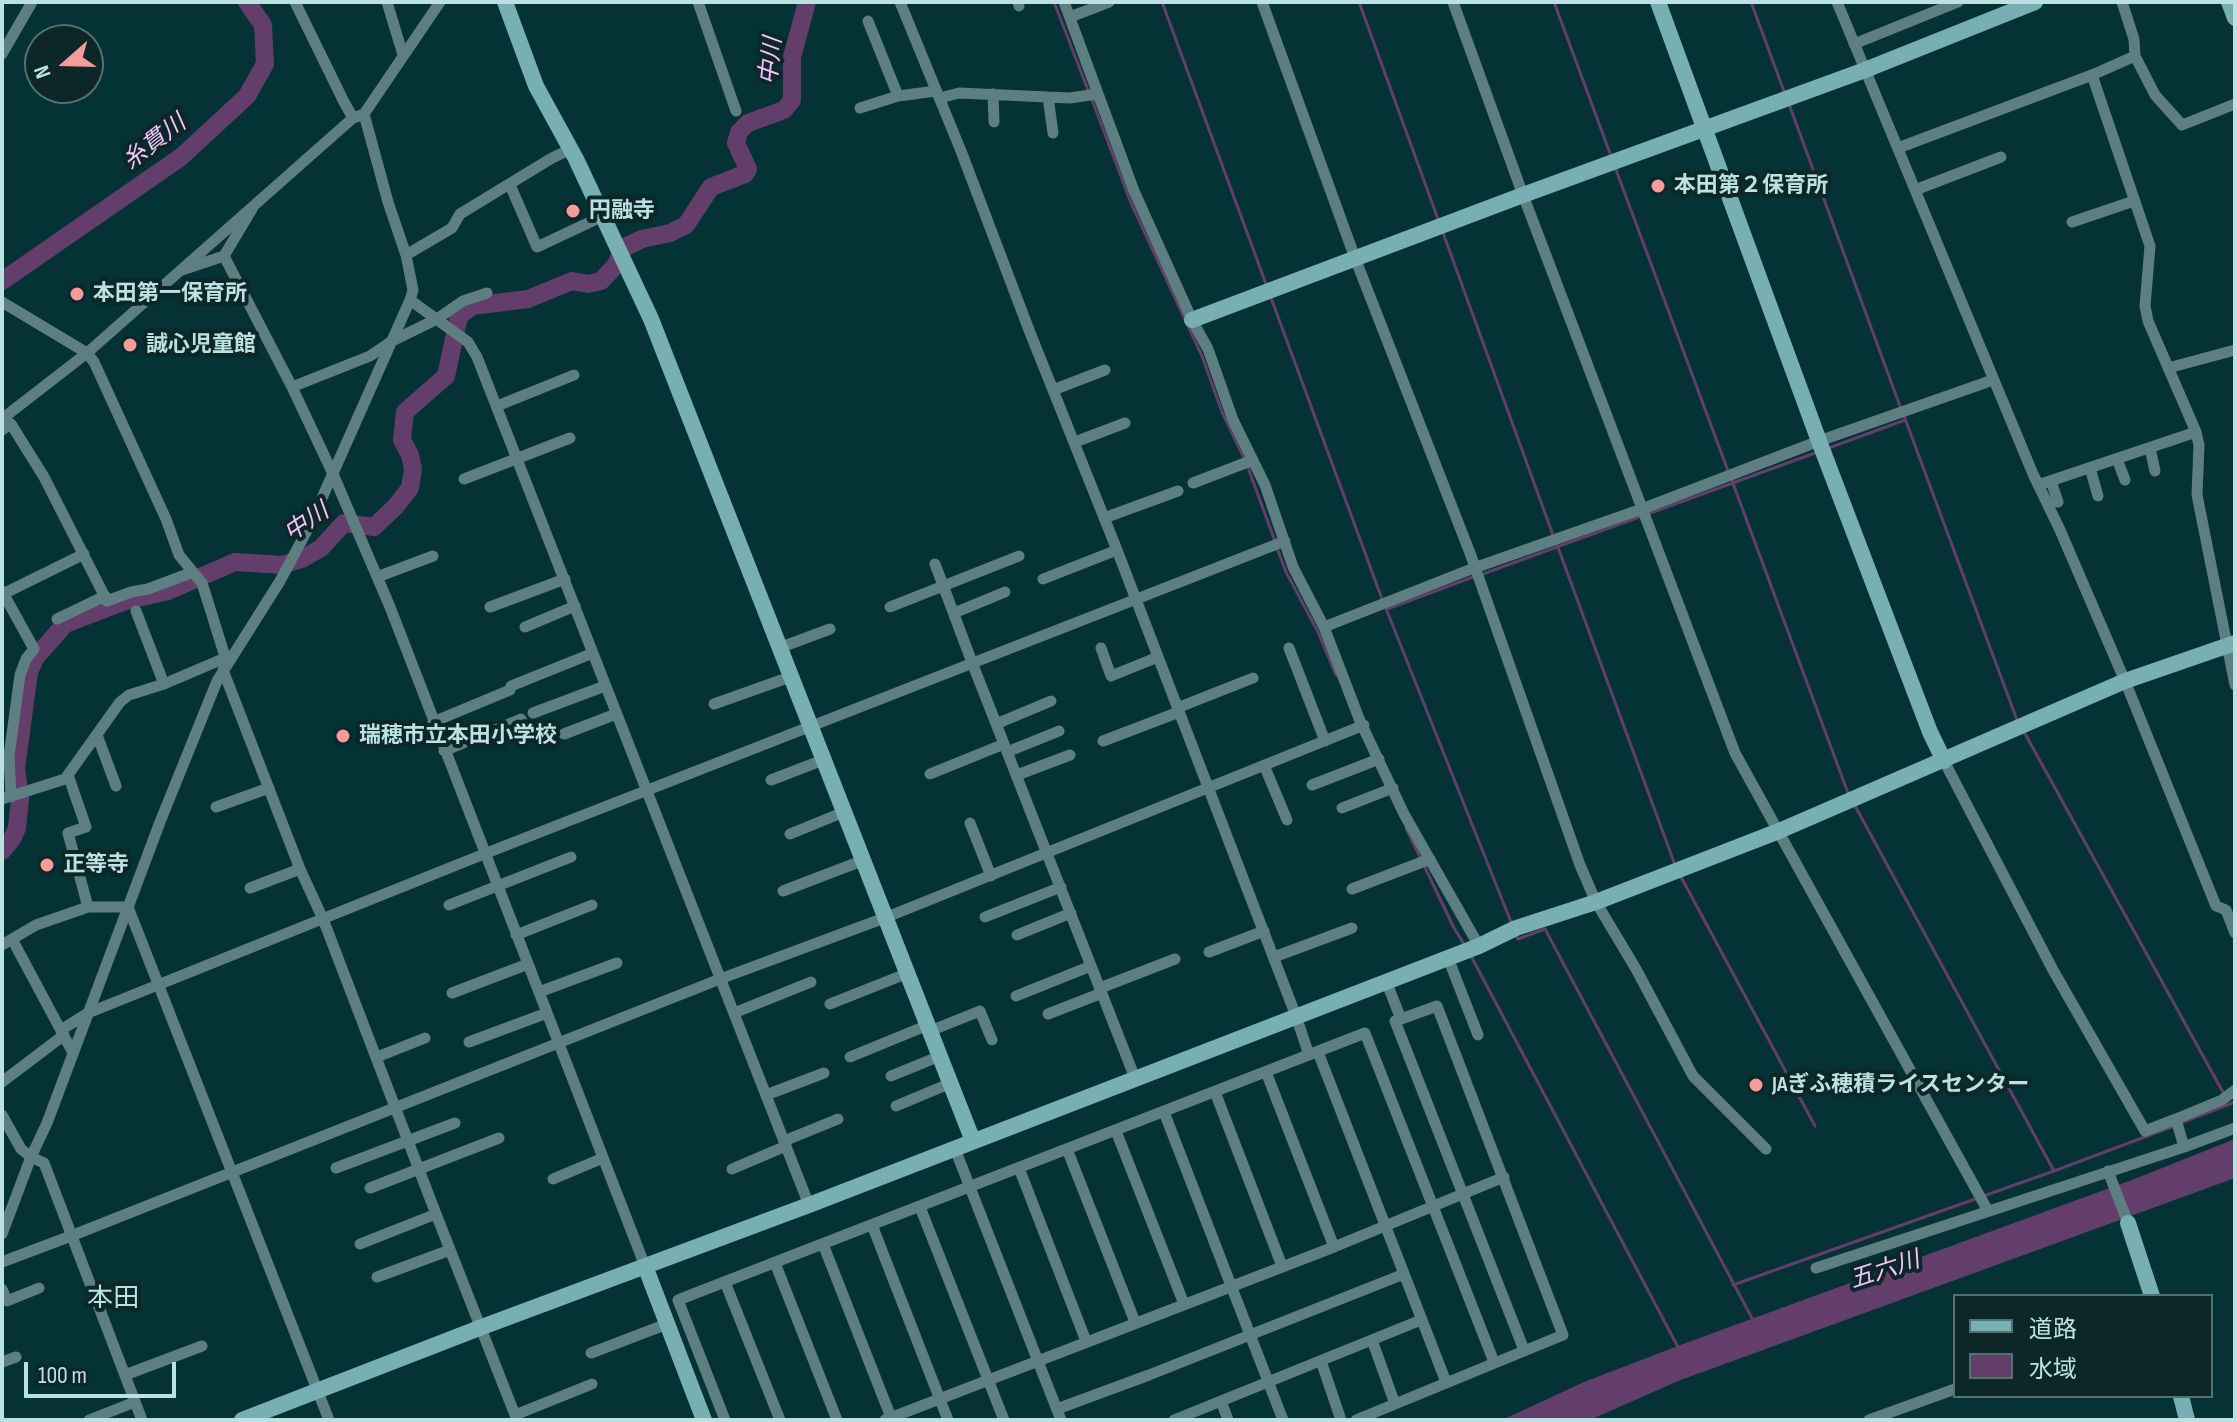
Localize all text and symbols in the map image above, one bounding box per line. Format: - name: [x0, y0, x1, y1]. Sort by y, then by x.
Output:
- north arrow: [24, 24, 104, 104]
- water label: 中川: [755, 36, 789, 86]
- text: N: [28, 62, 58, 82]
- water label: 糸貫川: [118, 109, 192, 177]
- place label: 本田第２保育所: [1674, 173, 1828, 199]
- marker: 本田第２保育所: [1649, 177, 1667, 195]
- place label: 円融寺: [589, 198, 655, 224]
- marker: 円融寺: [564, 202, 582, 220]
- place label: 本田第一保育所: [93, 281, 247, 307]
- marker: 本田第一保育所: [68, 285, 86, 303]
- place label: 誠心児童館: [146, 332, 256, 358]
- marker: 誠心児童館: [121, 336, 139, 354]
- water label: 中川: [279, 498, 335, 548]
- place label: 瑞穂市立本田小学校: [359, 723, 557, 749]
- marker: 瑞穂市立本田小学校: [334, 727, 352, 745]
- place label: 正等寺: [63, 852, 129, 878]
- marker: 正等寺: [38, 856, 56, 874]
- place label: JAぎふ穂積ライスセンター: [1772, 1072, 2029, 1098]
- marker: JAぎふ穂積ライスセンター: [1747, 1076, 1765, 1094]
- water label: 五六川: [1846, 1246, 1924, 1296]
- district label: 本田: [87, 1283, 139, 1315]
- legend: [1953, 1294, 2213, 1398]
- text: 道路: [2029, 1315, 2077, 1344]
- scale bar: [28, 1346, 180, 1396]
- text: 水域: [2029, 1355, 2077, 1384]
- text: 100 m: [38, 1361, 87, 1390]

